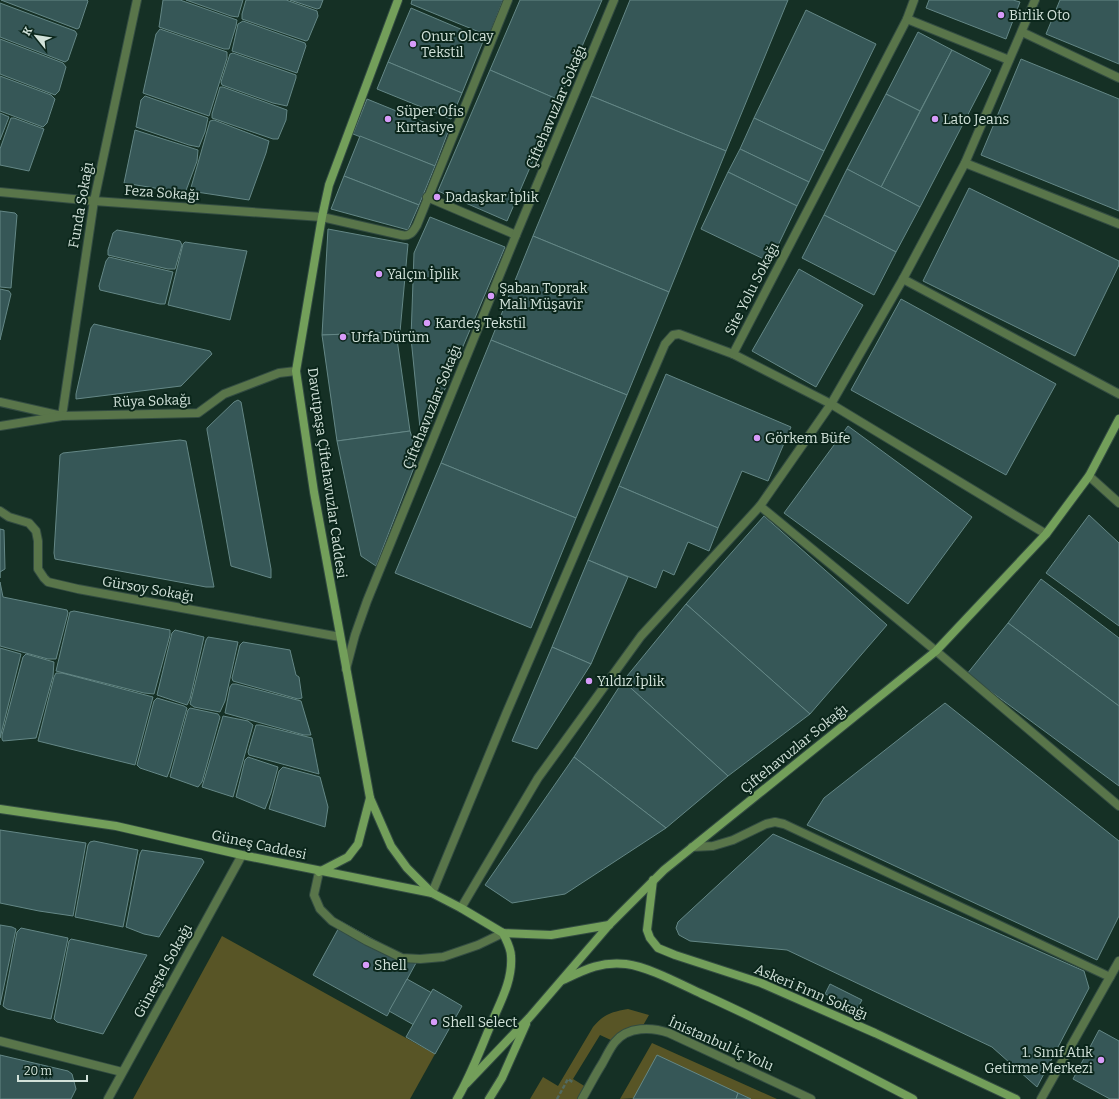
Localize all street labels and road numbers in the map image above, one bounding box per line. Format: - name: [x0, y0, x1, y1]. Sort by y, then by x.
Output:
- street label: Çiftehavuzlar Sokağı: [522, 43, 590, 171]
- street label: Funda Sokağı: [65, 161, 97, 249]
- street label: Feza Sokağı: [124, 182, 200, 204]
- street label: Site Yolu Sokağı: [721, 240, 783, 338]
- street label: Çiftehavuzlar Sokağı: [399, 342, 465, 472]
- street label: Davutpaşa Çiftehavuzlar Caddesi: [304, 367, 350, 579]
- street label: Rüya Sokağı: [113, 391, 191, 411]
- street label: Gürsoy Sokağı: [101, 573, 195, 605]
- street label: Çiftehavuzlar Sokağı: [737, 701, 851, 797]
- street label: Güneş Caddesi: [210, 827, 308, 863]
- street label: Güneştel Sokağı: [130, 921, 196, 1021]
- street label: Askeri Fırın Sokağı: [752, 960, 870, 1024]
- street label: İnistanbul İç Yolu: [666, 1013, 776, 1075]

